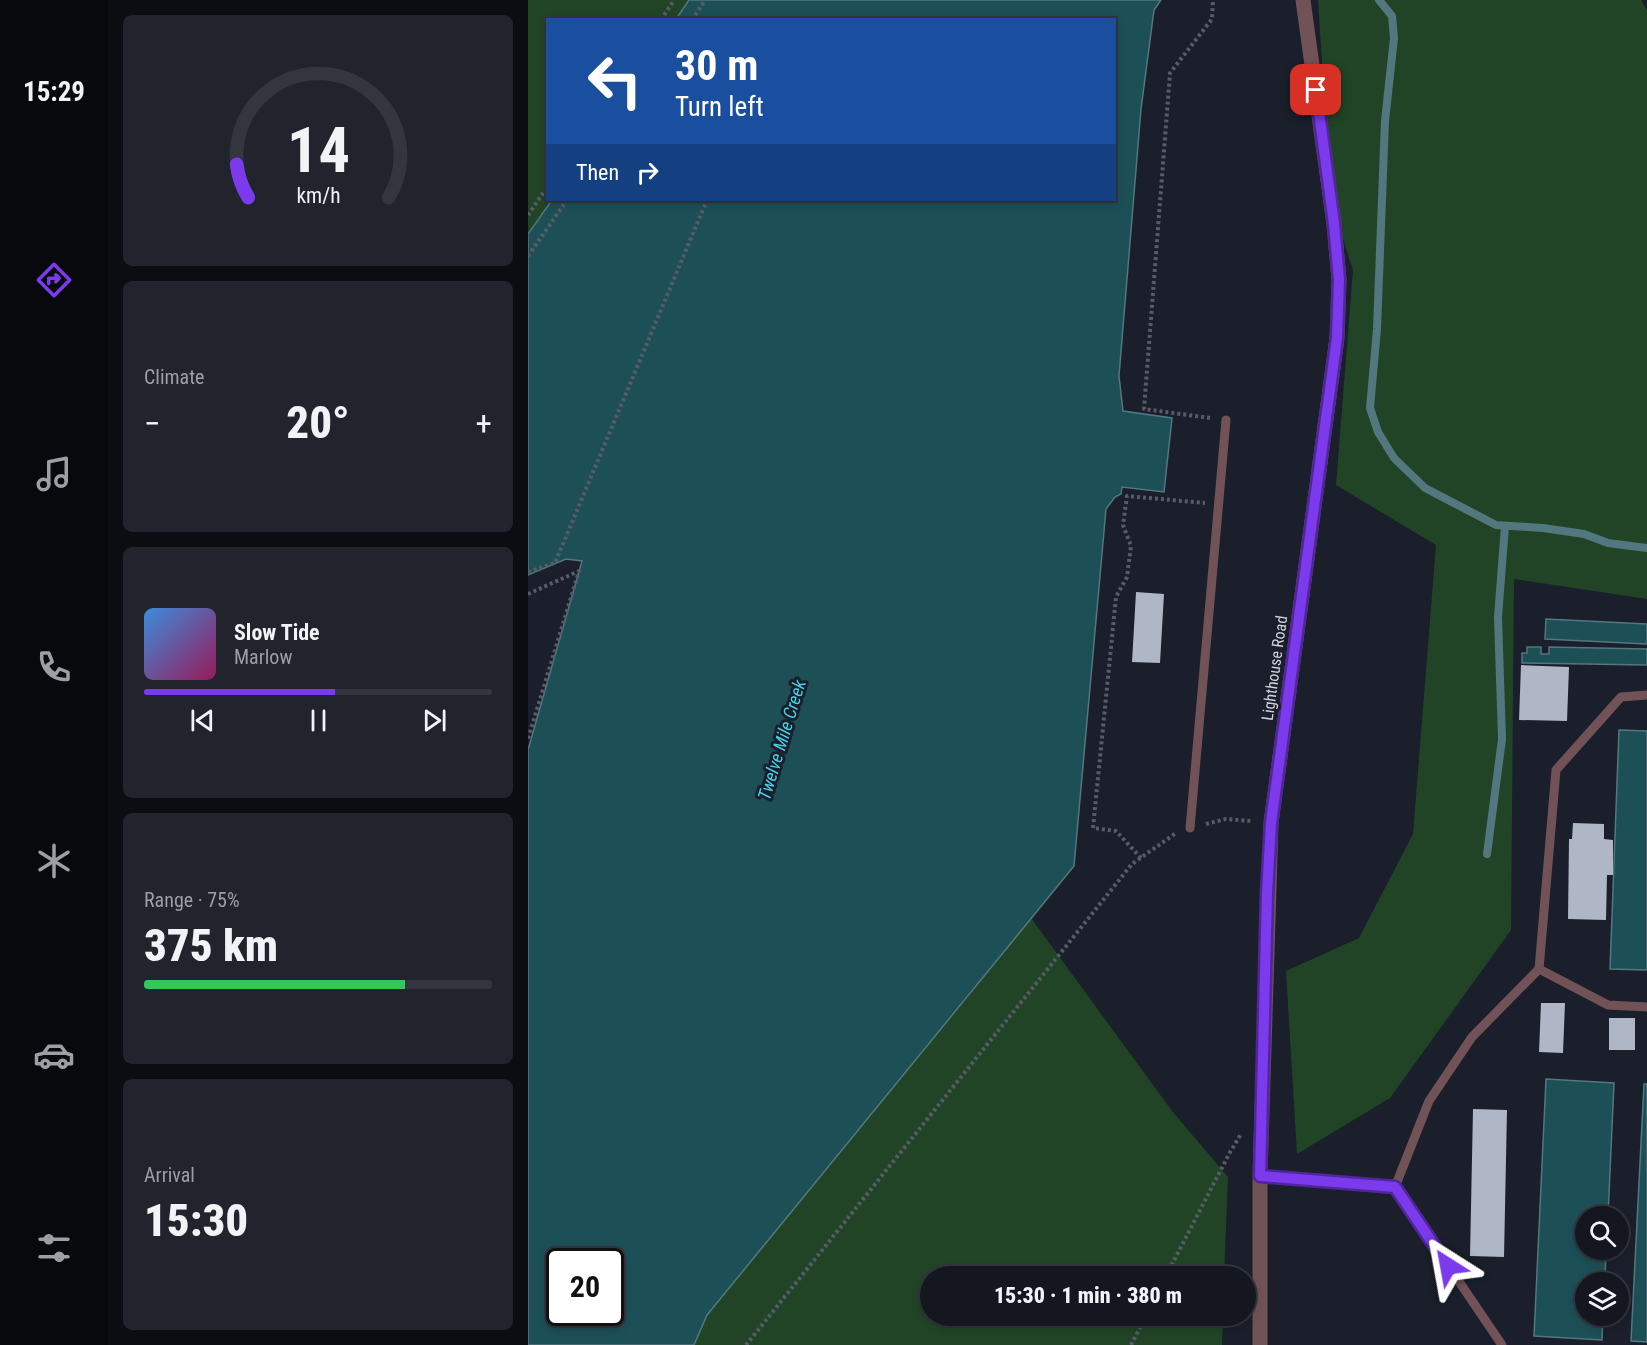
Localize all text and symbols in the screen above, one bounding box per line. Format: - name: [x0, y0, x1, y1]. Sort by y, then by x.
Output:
- text: 30 m: [675, 41, 758, 90]
- icon: left: [576, 42, 654, 120]
- pin: [1290, 64, 1341, 115]
- icon: arrive: [1299, 73, 1332, 106]
- text: 15:29: [23, 76, 85, 108]
- text: Turn left: [675, 91, 764, 123]
- text: 14: [286, 114, 350, 187]
- icon: right: [631, 156, 664, 189]
- text: Then: [576, 160, 619, 185]
- text: km/h: [296, 183, 340, 208]
- icon: directions: [33, 259, 75, 301]
- text: Climate: [144, 365, 204, 389]
- text: 20°: [286, 396, 350, 449]
- text: −: [144, 404, 161, 443]
- text: +: [476, 404, 492, 443]
- icon: music: [33, 453, 75, 495]
- street label: Lighthouse Road: [1258, 614, 1291, 722]
- text: Slow Tide: [234, 620, 320, 645]
- text: Marlow: [234, 645, 292, 669]
- icon: phone: [33, 646, 75, 688]
- water label: Twelve Mile Creek: [753, 676, 810, 802]
- icon: previous: [186, 704, 219, 737]
- icon: pause: [302, 704, 335, 737]
- icon: next: [418, 704, 451, 737]
- icon: climate: [33, 840, 75, 882]
- text: Range · 75%: [144, 888, 240, 912]
- text: 375 km: [144, 919, 278, 972]
- icon: car: [33, 1034, 75, 1076]
- text: Arrival: [144, 1163, 195, 1187]
- text: 15:30: [144, 1194, 248, 1247]
- map controls: [1575, 1206, 1629, 1326]
- button: search: [1575, 1206, 1629, 1260]
- icon: filters: [33, 1227, 75, 1269]
- position arrow: [1416, 1234, 1480, 1298]
- speed limit sign: 20: [546, 1248, 624, 1326]
- button: layers: [1575, 1272, 1629, 1326]
- text: 15:30 · 1 min · 380 m: [994, 1283, 1182, 1308]

